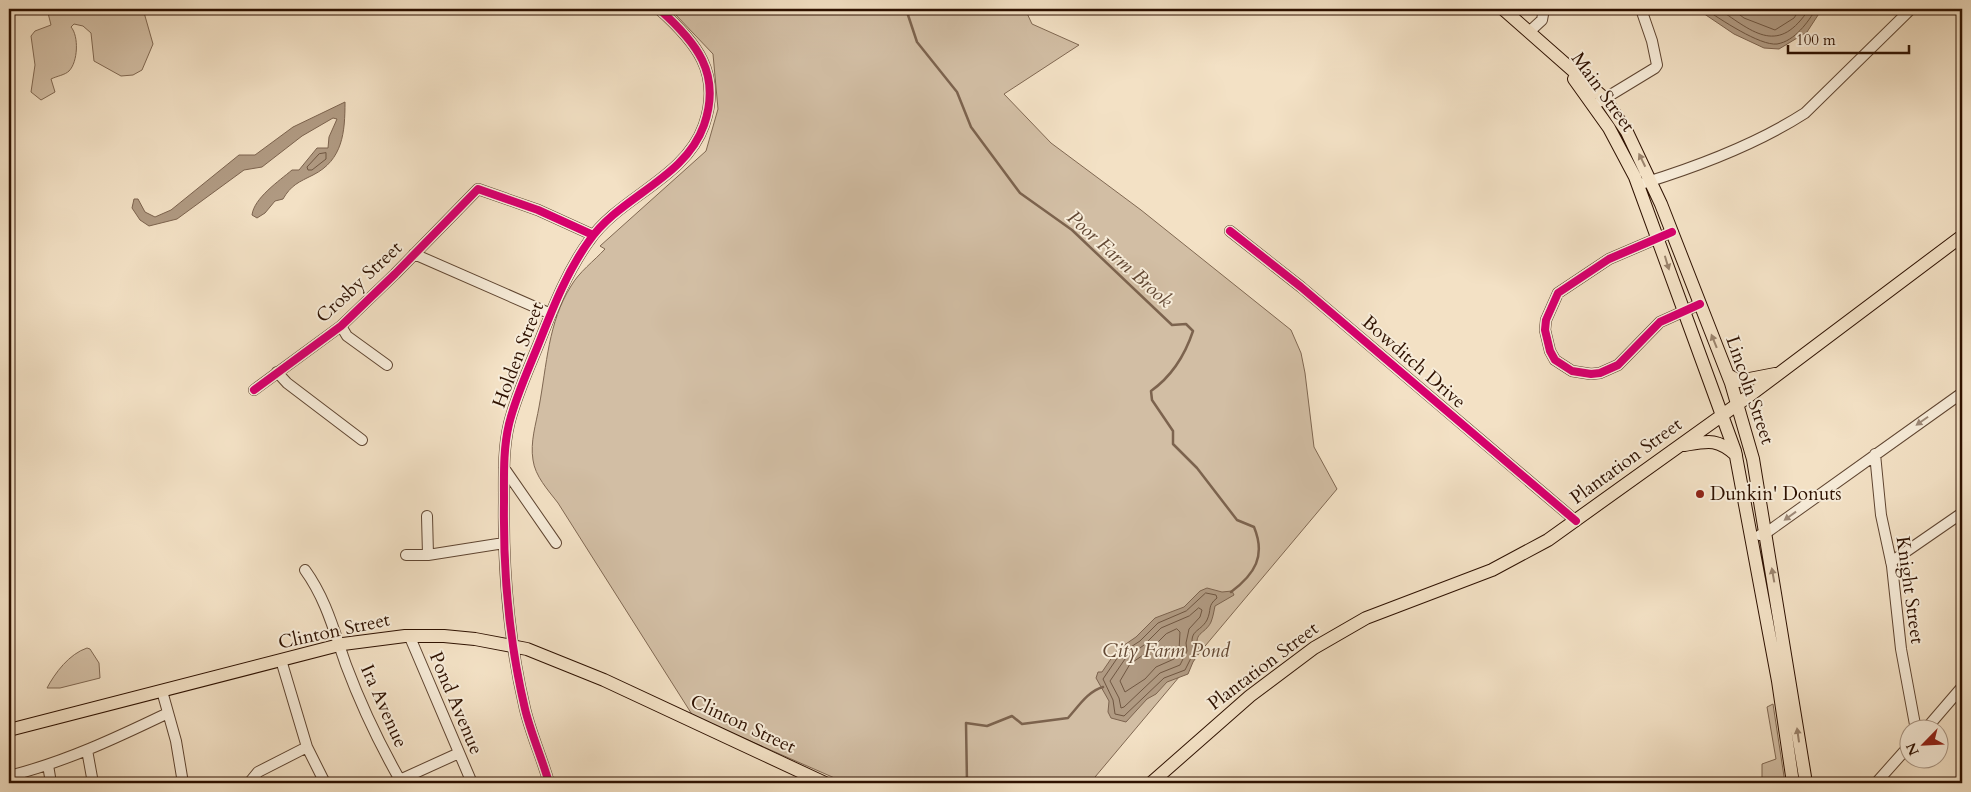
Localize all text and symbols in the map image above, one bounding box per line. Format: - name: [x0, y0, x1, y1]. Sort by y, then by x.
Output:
- scale bar: [1788, 22, 1910, 54]
- text: 100 m: [1796, 30, 1836, 50]
- street label: Main Street: [1565, 47, 1641, 137]
- one-way arrow: [1637, 153, 1645, 167]
- water label: Poor Farm Brook: [1061, 204, 1179, 314]
- street label: Crosby Street: [310, 235, 408, 329]
- one-way arrow: [1664, 256, 1672, 271]
- street label: Holden Street: [486, 298, 550, 412]
- street label: Bowditch Drive: [1356, 310, 1472, 414]
- street label: Lincoln Street: [1719, 332, 1781, 448]
- one-way arrow: [1710, 334, 1718, 348]
- street label: Plantation Street: [1565, 412, 1687, 510]
- one-way arrow: [1915, 416, 1929, 426]
- place label: Dunkin' Donuts: [1710, 481, 1842, 507]
- marker: Dunkin' Donuts: [1694, 488, 1706, 500]
- one-way arrow: [1784, 510, 1797, 521]
- street label: Knight Street: [1890, 535, 1930, 645]
- one-way arrow: [1769, 566, 1777, 582]
- street label: Clinton Street: [276, 606, 392, 656]
- street label: Plantation Street: [1202, 616, 1324, 716]
- water label: City Farm Pond: [1102, 637, 1231, 664]
- street label: Pond Avenue: [423, 648, 489, 758]
- street label: Ira Avenue: [354, 660, 414, 752]
- street label: Clinton Street: [686, 688, 800, 760]
- north arrow: [1898, 720, 1948, 770]
- one-way arrow: [1794, 727, 1802, 743]
- text: N: [1901, 740, 1924, 759]

